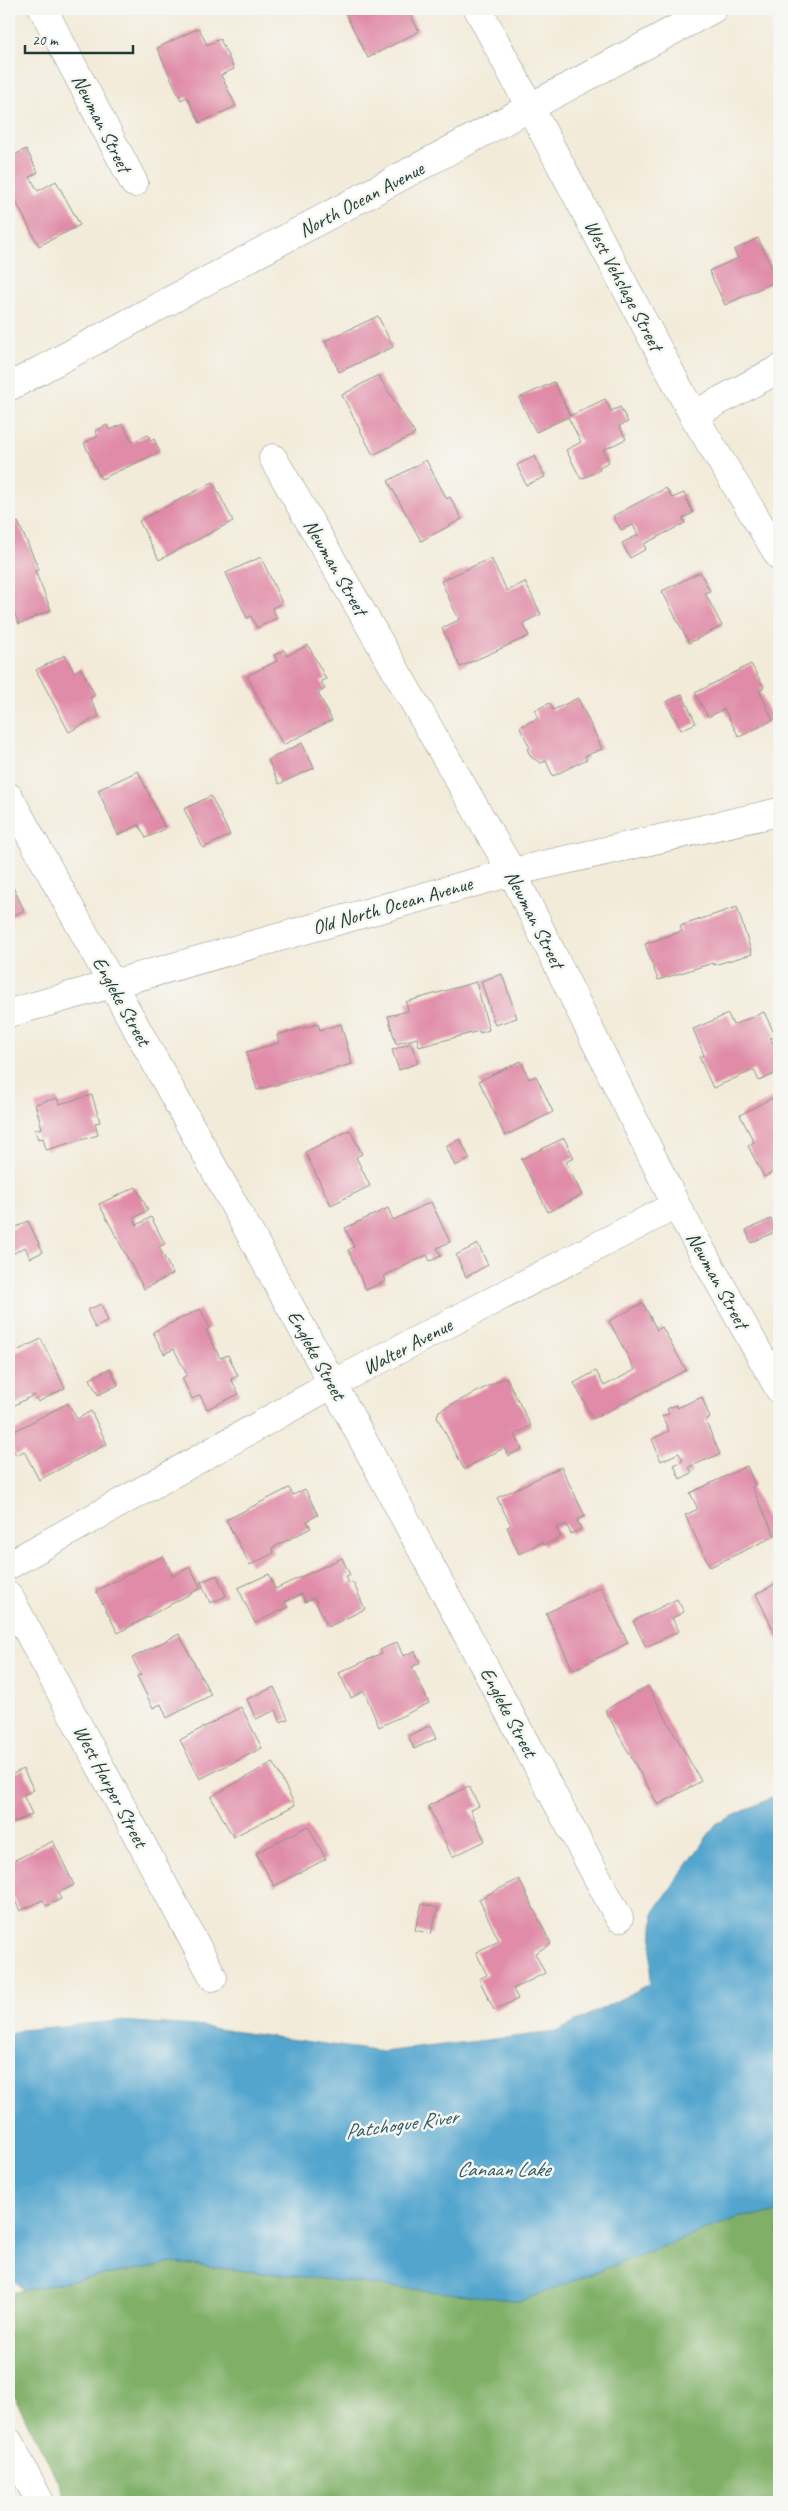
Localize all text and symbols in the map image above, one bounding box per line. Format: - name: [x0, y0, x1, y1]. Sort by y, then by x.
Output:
- scale bar: [25, 22, 132, 54]
- text: 20 m: [32, 31, 59, 50]
- street label: Newman Street: [66, 70, 138, 179]
- street label: North Ocean Avenue: [294, 155, 429, 243]
- street label: West Vehslage Street: [579, 216, 670, 358]
- street label: Newman Street: [298, 515, 375, 623]
- street label: Newman Street: [499, 866, 571, 975]
- street label: Old North Ocean Avenue: [309, 870, 476, 940]
- street label: Engleke Street: [87, 952, 157, 1052]
- street label: Newman Street: [681, 1228, 756, 1336]
- street label: Engleke Street: [282, 1306, 352, 1406]
- street label: Walter Avenue: [358, 1312, 458, 1380]
- street label: Engleke Street: [474, 1663, 544, 1764]
- street label: West Harper Street: [68, 1721, 154, 1854]
- water label: Patchogue River: [343, 2103, 462, 2145]
- water label: Canaan Lake: [457, 2156, 553, 2182]

